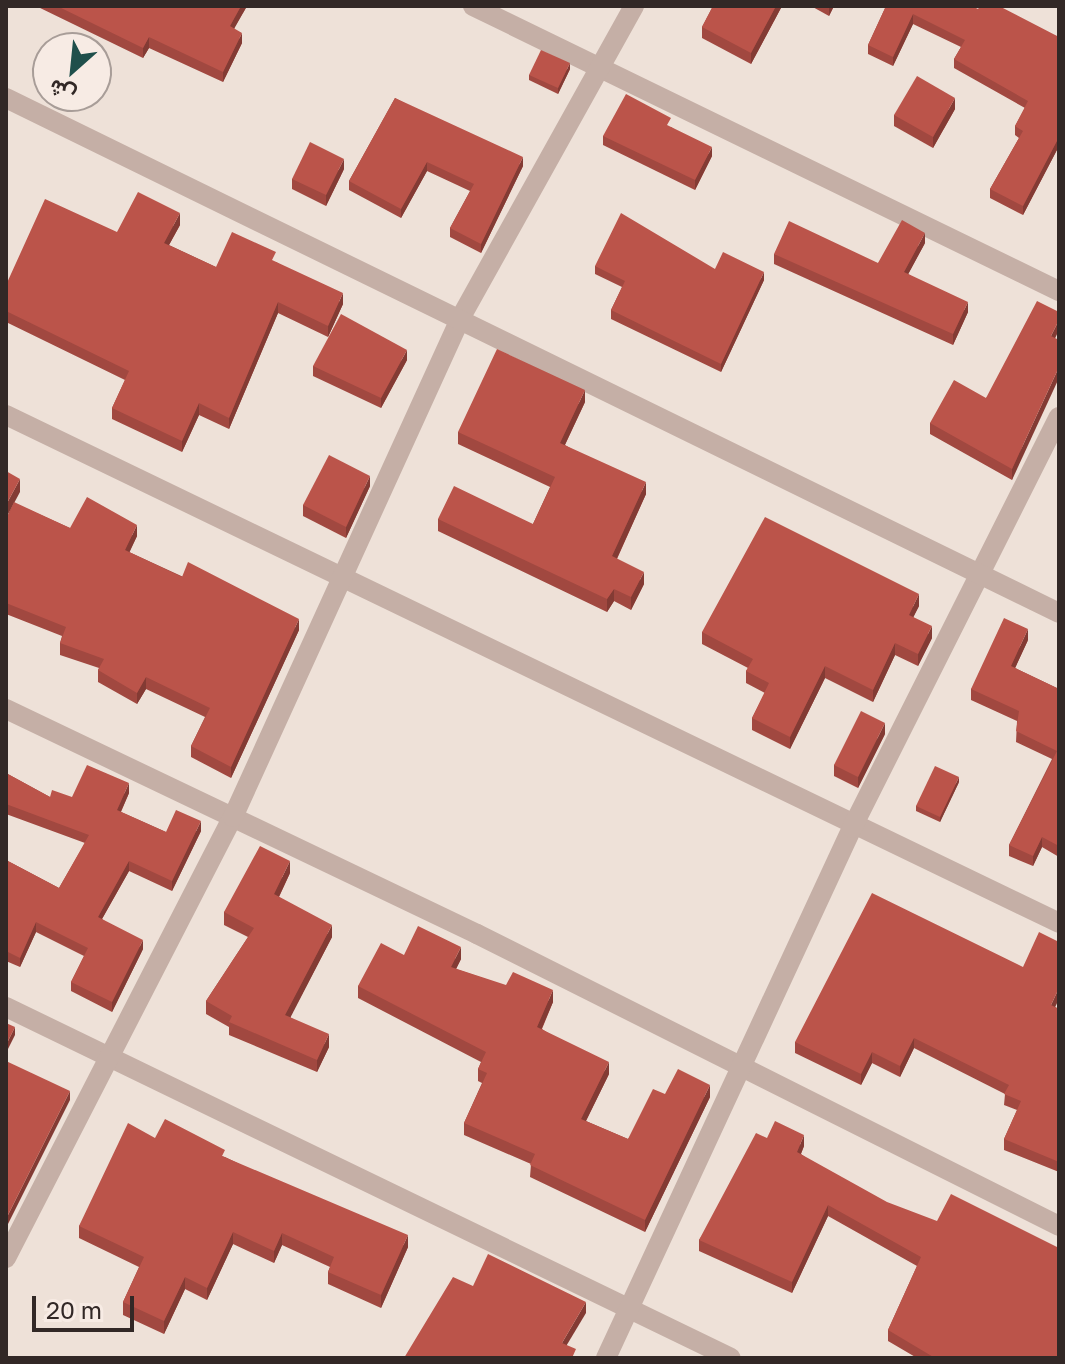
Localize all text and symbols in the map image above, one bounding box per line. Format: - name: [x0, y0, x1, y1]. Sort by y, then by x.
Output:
- north arrow: [32, 32, 112, 112]
- text: ش: [44, 74, 80, 110]
- scale bar: [36, 1280, 138, 1330]
- text: 20 m: [46, 1295, 102, 1324]

